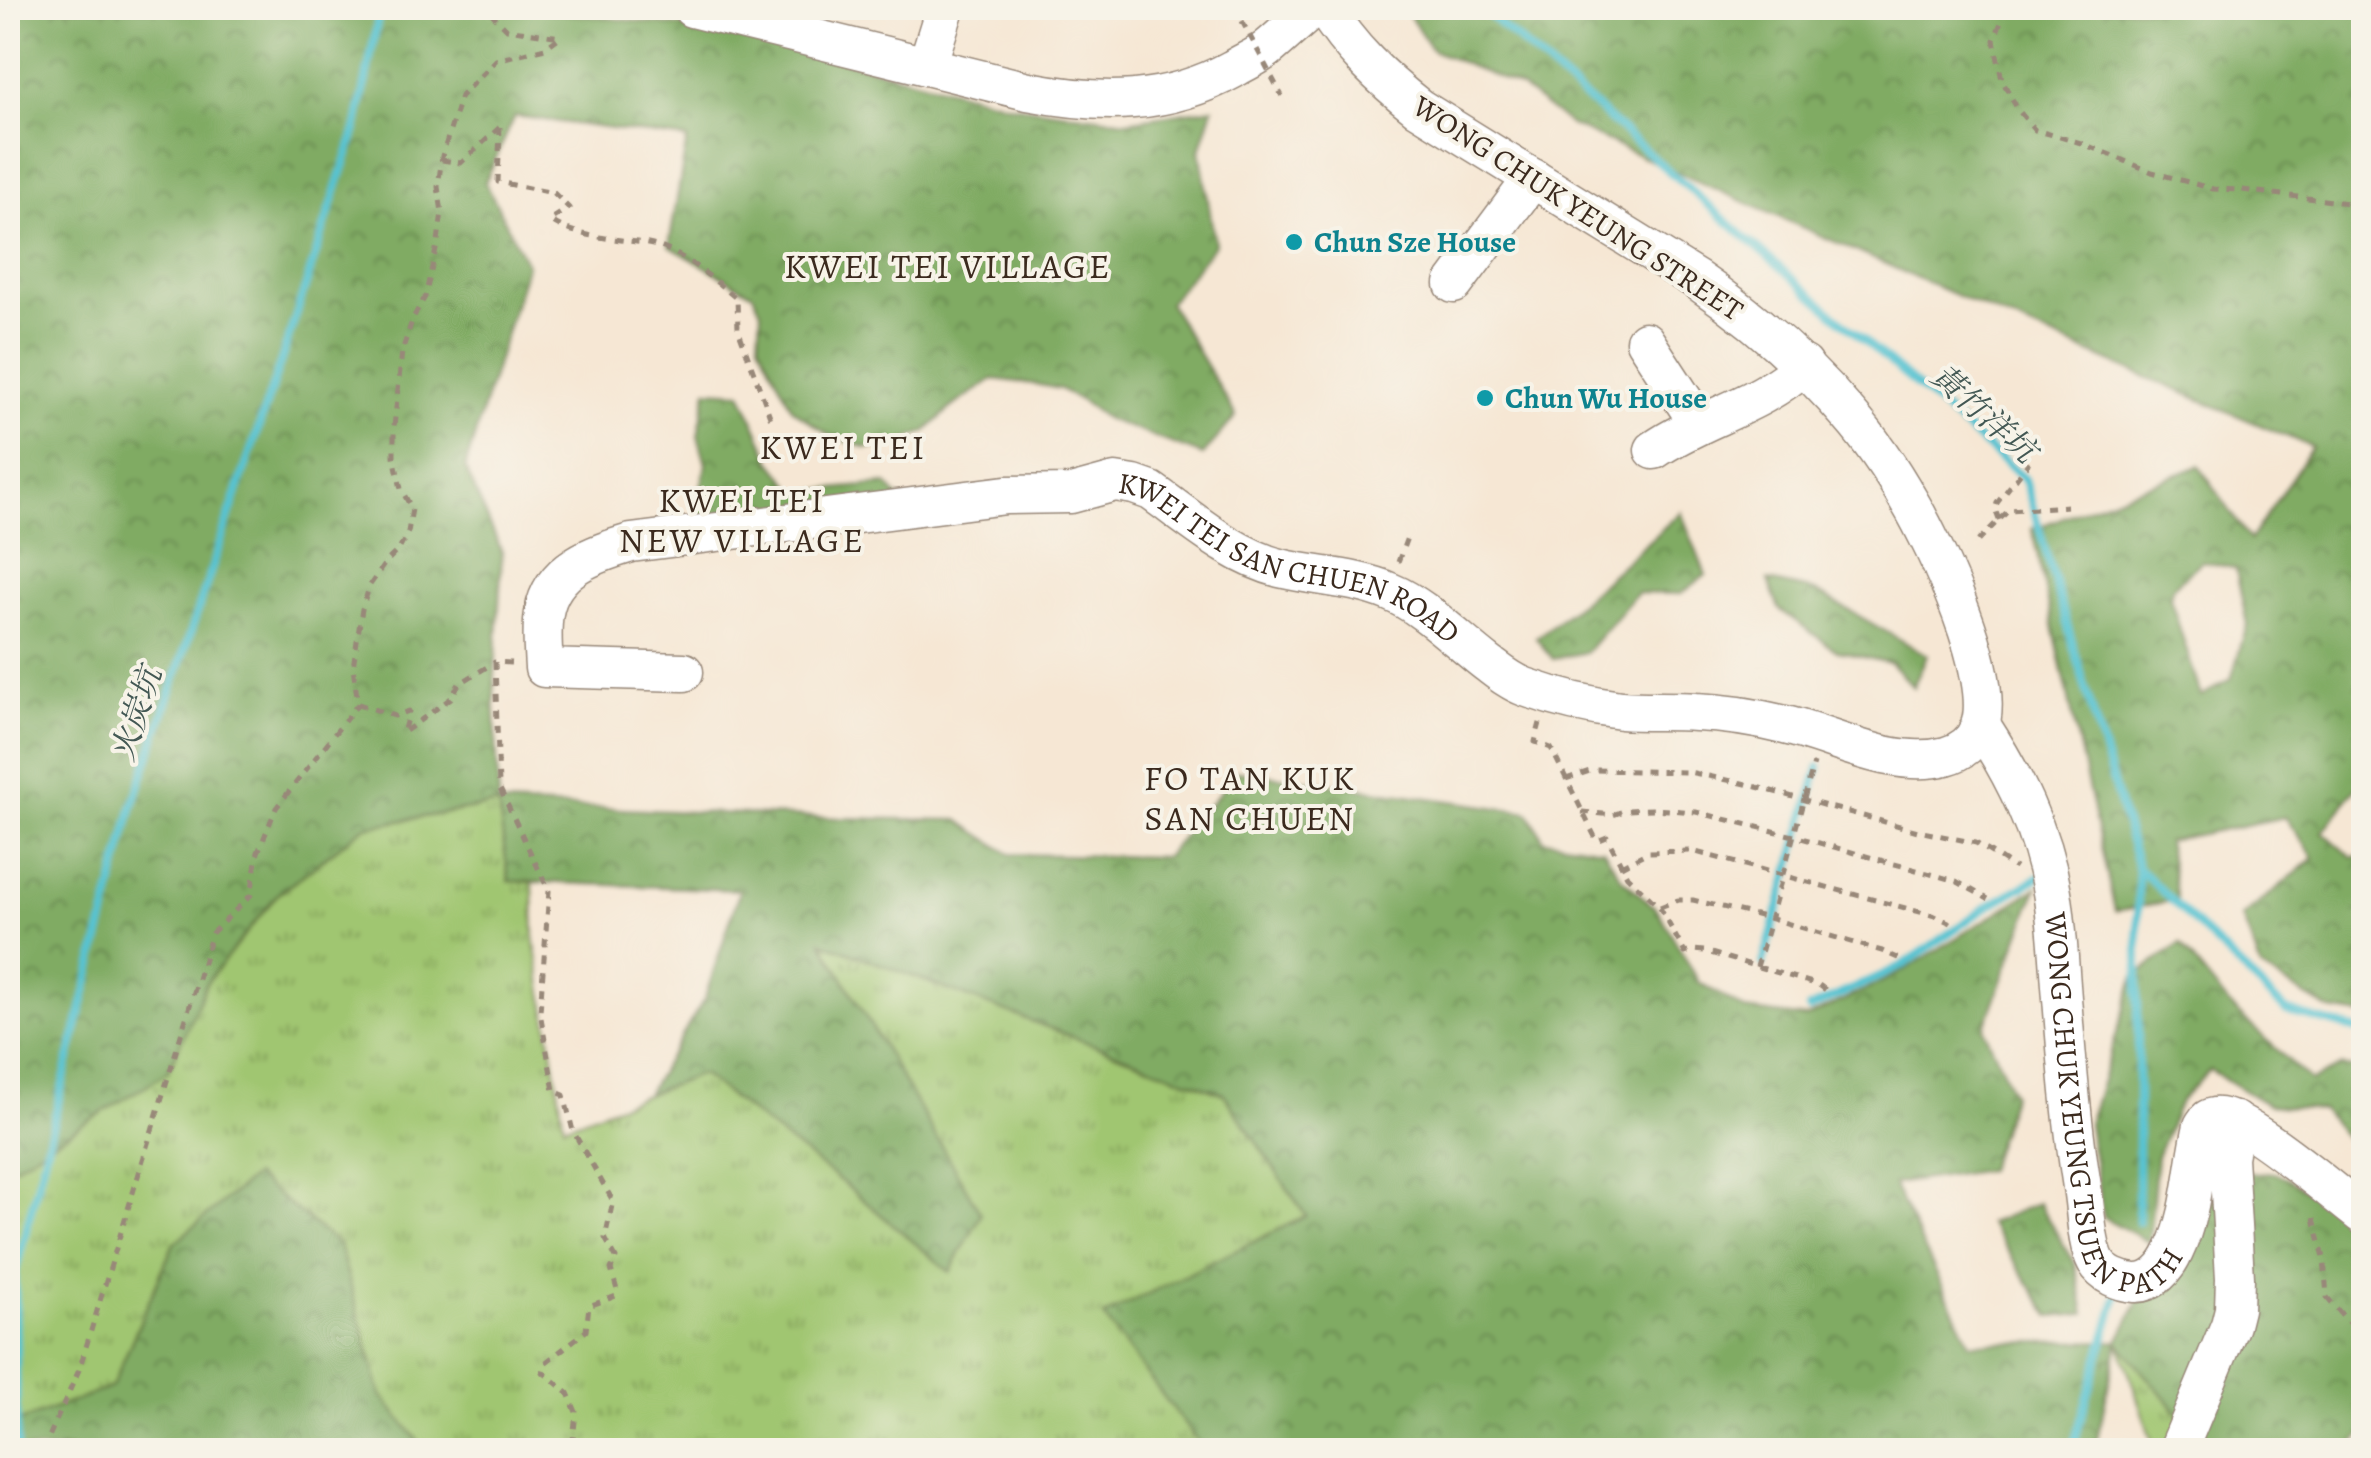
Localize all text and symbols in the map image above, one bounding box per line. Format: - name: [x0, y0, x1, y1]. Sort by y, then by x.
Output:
- street label: WONG CHUK YEUNG STREET: [1404, 86, 1751, 330]
- place label: Chun Sze House: [1314, 222, 1516, 262]
- marker: Chun Sze House: [1283, 231, 1305, 253]
- district label: KWEI TEI VILLAGE: [784, 242, 1112, 290]
- water label: 黃竹洋坑: [1922, 354, 2050, 476]
- place label: Chun Wu House: [1505, 378, 1707, 418]
- marker: Chun Wu House: [1474, 387, 1496, 409]
- district label: KWEI TEI: [759, 423, 927, 471]
- street label: KWEI TEI SAN CHUEN ROAD: [1116, 463, 1468, 652]
- district label: KWEI TEI NEW VILLAGE: [619, 476, 865, 564]
- water label: 火炭坑: [100, 657, 173, 766]
- district label: FO TAN KUK SAN CHUEN: [1144, 754, 1356, 842]
- street label: WONG CHUK YEUNG TSUEN PATH: [2035, 909, 2193, 1304]

